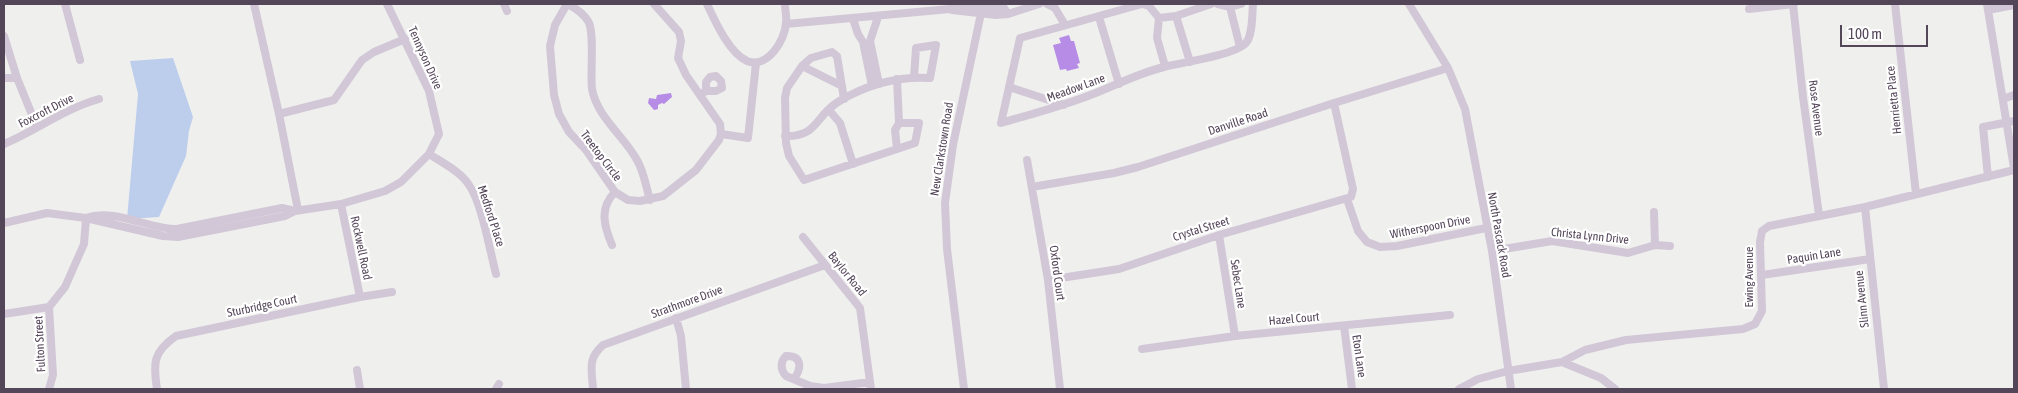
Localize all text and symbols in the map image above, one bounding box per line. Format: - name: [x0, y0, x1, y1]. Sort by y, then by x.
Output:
- scale bar: [1843, 15, 1930, 47]
- street label: Tennyson Drive: [405, 24, 445, 92]
- text: 100 m: [1848, 25, 1882, 42]
- street label: Henrietta Place: [1883, 65, 1905, 135]
- street label: Meadow Lane: [1045, 71, 1107, 105]
- street label: Rose Avenue: [1805, 79, 1827, 137]
- street label: Foxcroft Drive: [16, 91, 76, 131]
- street label: New Clarkstown Road: [927, 101, 957, 197]
- street label: Danville Road: [1206, 106, 1270, 138]
- street label: Treetop Circle: [577, 128, 625, 184]
- street label: Medford Place: [474, 184, 508, 248]
- street label: North Pascack Road: [1484, 191, 1514, 279]
- street label: Witherspoon Drive: [1389, 212, 1471, 242]
- street label: Crystal Street: [1171, 214, 1231, 244]
- street label: Rockwell Road: [347, 215, 375, 281]
- street label: Christa Lynn Drive: [1550, 225, 1630, 247]
- street label: Oxford Court: [1046, 245, 1068, 301]
- street label: Paquin Lane: [1786, 245, 1842, 267]
- street label: Ewing Avenue: [1742, 247, 1756, 307]
- street label: Baylor Road: [825, 249, 869, 299]
- street label: Sebec Lane: [1227, 259, 1249, 309]
- street label: Slinn Avenue: [1852, 270, 1872, 328]
- street label: Strathmore Drive: [649, 282, 725, 322]
- street label: Sturbridge Court: [226, 292, 298, 320]
- street label: Hazel Court: [1268, 310, 1320, 328]
- street label: Fulton Street: [31, 315, 49, 373]
- street label: Eton Lane: [1349, 334, 1369, 378]

